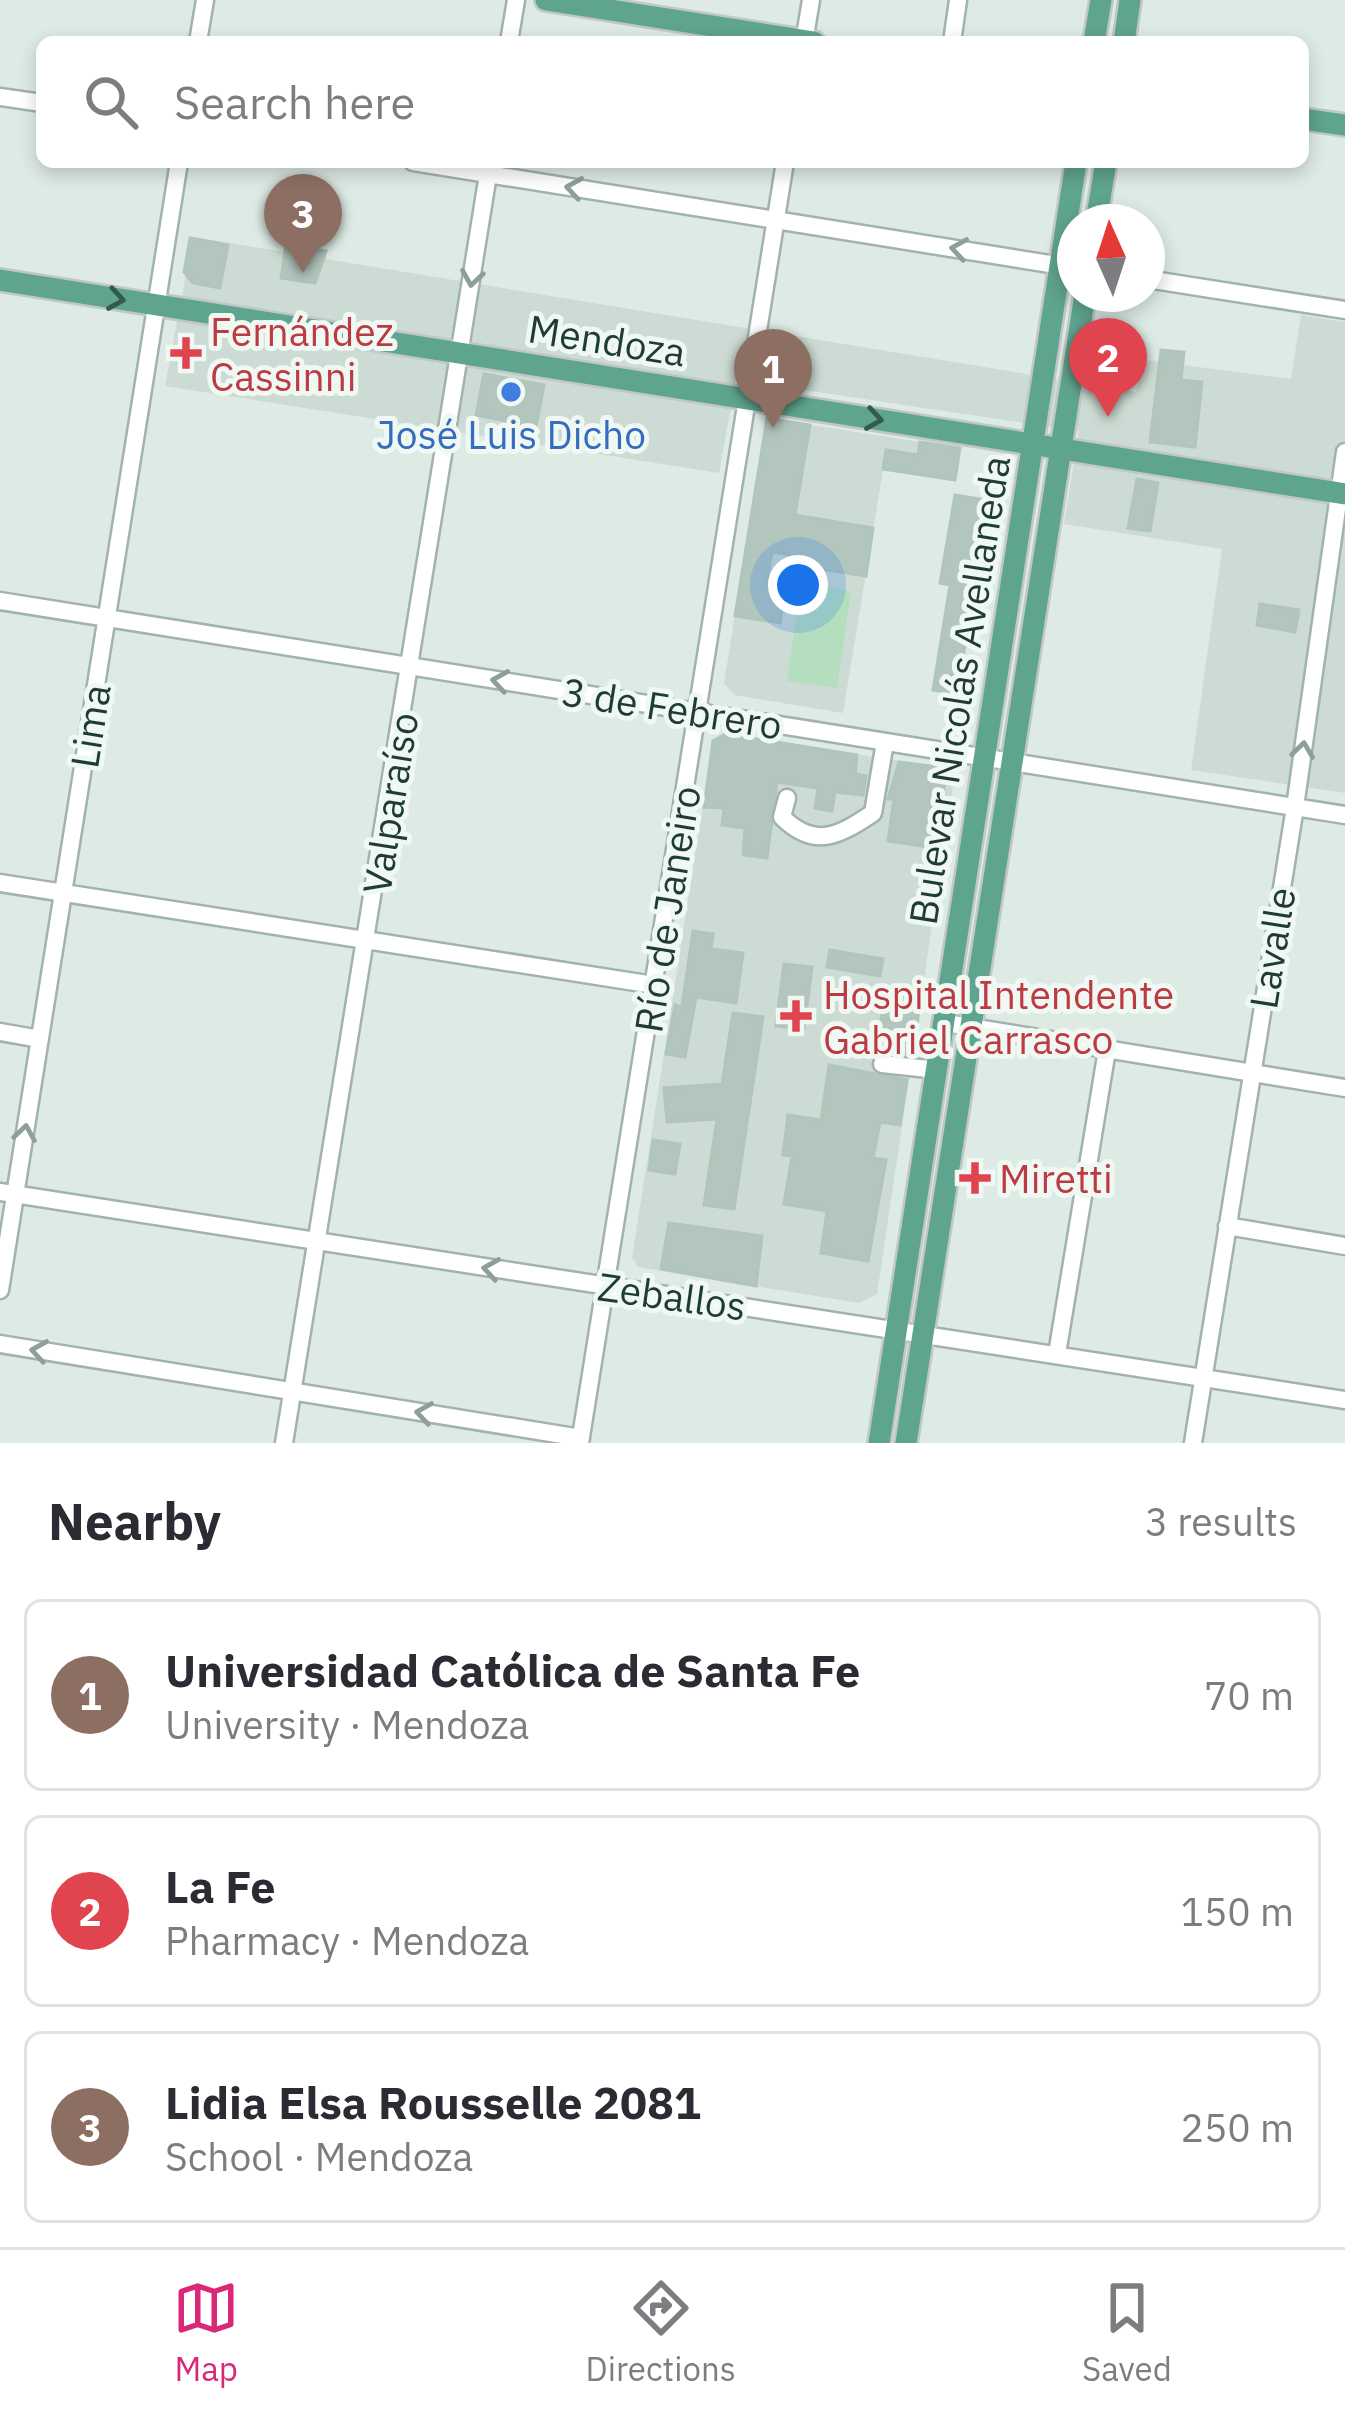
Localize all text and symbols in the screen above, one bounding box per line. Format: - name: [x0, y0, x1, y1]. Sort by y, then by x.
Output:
- search box: [36, 36, 1309, 168]
- icon: search: [78, 69, 144, 135]
- text: Search here: [174, 73, 415, 131]
- pin: 3: [264, 174, 342, 273]
- one-way arrow: [565, 176, 585, 201]
- north arrow: [1057, 204, 1165, 312]
- one-way arrow: [950, 237, 969, 263]
- one-way arrow: [460, 268, 486, 287]
- one-way arrow: [105, 285, 125, 310]
- street label: Mendoza: [525, 302, 689, 378]
- place label: Fernández Cassinni: [210, 306, 394, 402]
- pin: 2: [1069, 318, 1147, 417]
- pin: 1: [734, 329, 812, 428]
- marker: Fernández Cassinni: [173, 340, 199, 366]
- marker: José Luis Dicho: [498, 379, 524, 405]
- one-way arrow: [864, 406, 884, 431]
- place label: José Luis Dicho: [376, 409, 646, 460]
- street label: Bulevar Nicolás Avellaneda: [897, 452, 1021, 928]
- your location: [768, 555, 828, 615]
- street label: 3 de Febrero: [558, 665, 786, 751]
- one-way arrow: [491, 669, 511, 694]
- street label: Lima: [58, 680, 122, 772]
- street label: Valparaíso: [350, 709, 430, 897]
- one-way arrow: [1289, 741, 1315, 760]
- street label: Río de Janeiro: [622, 782, 712, 1036]
- street label: Lavalle: [1237, 884, 1307, 1012]
- place label: Hospital Intendente Gabriel Carrasco: [823, 969, 1174, 1065]
- marker: Hospital Intendente Gabriel Carrasco: [780, 1000, 812, 1032]
- one-way arrow: [11, 1123, 36, 1143]
- place label: Miretti: [999, 1153, 1113, 1204]
- marker: Miretti: [962, 1165, 988, 1191]
- one-way arrow: [481, 1257, 500, 1283]
- street label: Zeballos: [595, 1260, 749, 1332]
- one-way arrow: [29, 1339, 49, 1364]
- one-way arrow: [414, 1402, 434, 1427]
- text: Nearby: [48, 1488, 221, 1554]
- text: 3 results: [1145, 1496, 1297, 1547]
- text: Universidad Católica de Santa Fe: [165, 1641, 860, 1699]
- text: 1: [78, 1670, 102, 1721]
- text: 70 m: [1204, 1670, 1294, 1721]
- text: University · Mendoza: [165, 1699, 529, 1750]
- text: La Fe: [165, 1857, 275, 1915]
- text: 2: [78, 1886, 102, 1937]
- text: 150 m: [1181, 1886, 1294, 1937]
- text: Pharmacy · Mendoza: [165, 1915, 529, 1966]
- text: Lidia Elsa Rousselle 2081: [165, 2073, 701, 2131]
- text: 3: [78, 2102, 102, 2153]
- text: 250 m: [1181, 2102, 1294, 2153]
- text: School · Mendoza: [165, 2131, 473, 2182]
- tab: Map: [173, 2275, 239, 2390]
- tab: Directions: [586, 2275, 736, 2390]
- tab: Saved: [1082, 2275, 1172, 2390]

